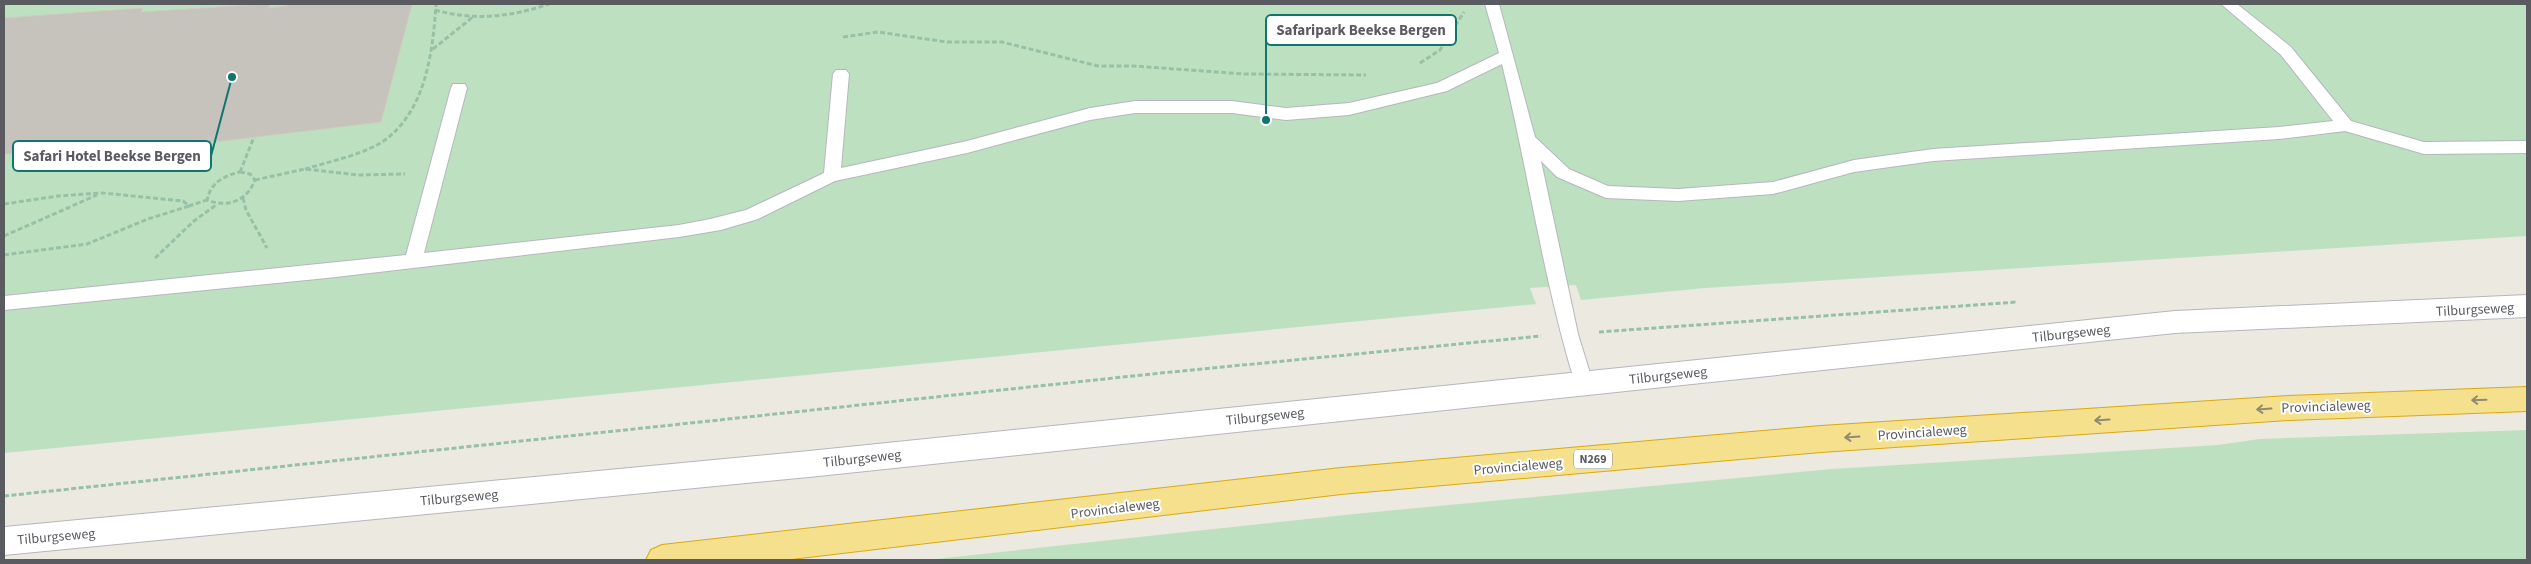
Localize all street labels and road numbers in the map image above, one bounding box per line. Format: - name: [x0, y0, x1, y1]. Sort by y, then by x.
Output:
- street label: Tilburgseweg: [2435, 298, 2515, 322]
- street label: Tilburgseweg: [2031, 320, 2111, 348]
- street label: Tilburgseweg: [1628, 362, 1708, 390]
- street label: Provincialeweg: [2281, 395, 2371, 419]
- street label: Tilburgseweg: [1225, 403, 1305, 431]
- street label: Provincialeweg: [1877, 420, 1967, 446]
- street label: Tilburgseweg: [822, 445, 902, 473]
- road number: N269: [1574, 449, 1612, 468]
- street label: Provincialeweg: [1473, 453, 1563, 481]
- street label: Tilburgseweg: [419, 485, 499, 511]
- street label: Provincialeweg: [1070, 494, 1161, 524]
- street label: Tilburgseweg: [16, 524, 96, 550]

